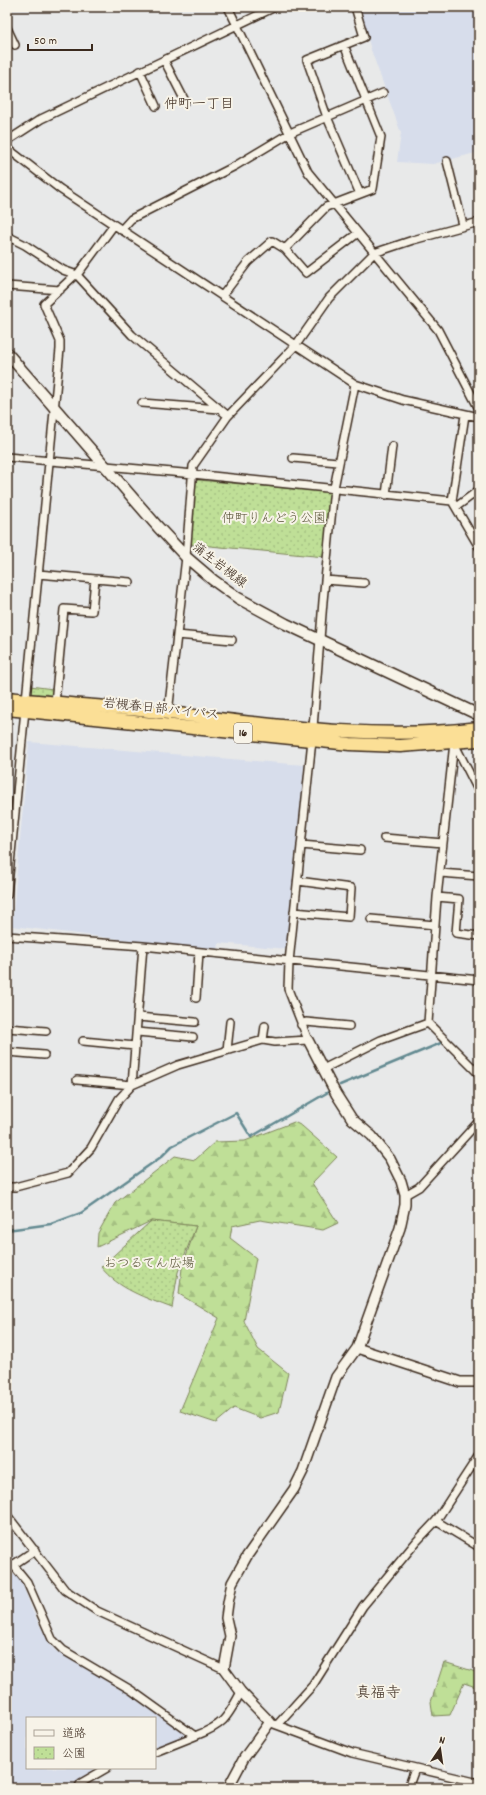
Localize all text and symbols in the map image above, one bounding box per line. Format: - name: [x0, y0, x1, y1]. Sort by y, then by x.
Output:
- scale bar: [28, 26, 92, 52]
- text: 50 m: [34, 33, 57, 50]
- district label: 仲町一丁目: [164, 95, 234, 115]
- park label: 仲町りんどう公園: [222, 510, 326, 529]
- street label: 蒲生岩槻線: [188, 539, 251, 594]
- street label: 岩槻春日部バイパス: [102, 694, 220, 726]
- road number: 16: [234, 723, 252, 743]
- park label: おつるてん広場: [104, 1255, 194, 1274]
- district label: 真福寺: [355, 1683, 401, 1705]
- legend: [26, 1717, 156, 1769]
- text: 道路: [62, 1726, 86, 1743]
- north arrow: [420, 1729, 460, 1769]
- text: N: [437, 1733, 447, 1750]
- text: 公園: [62, 1746, 86, 1763]

